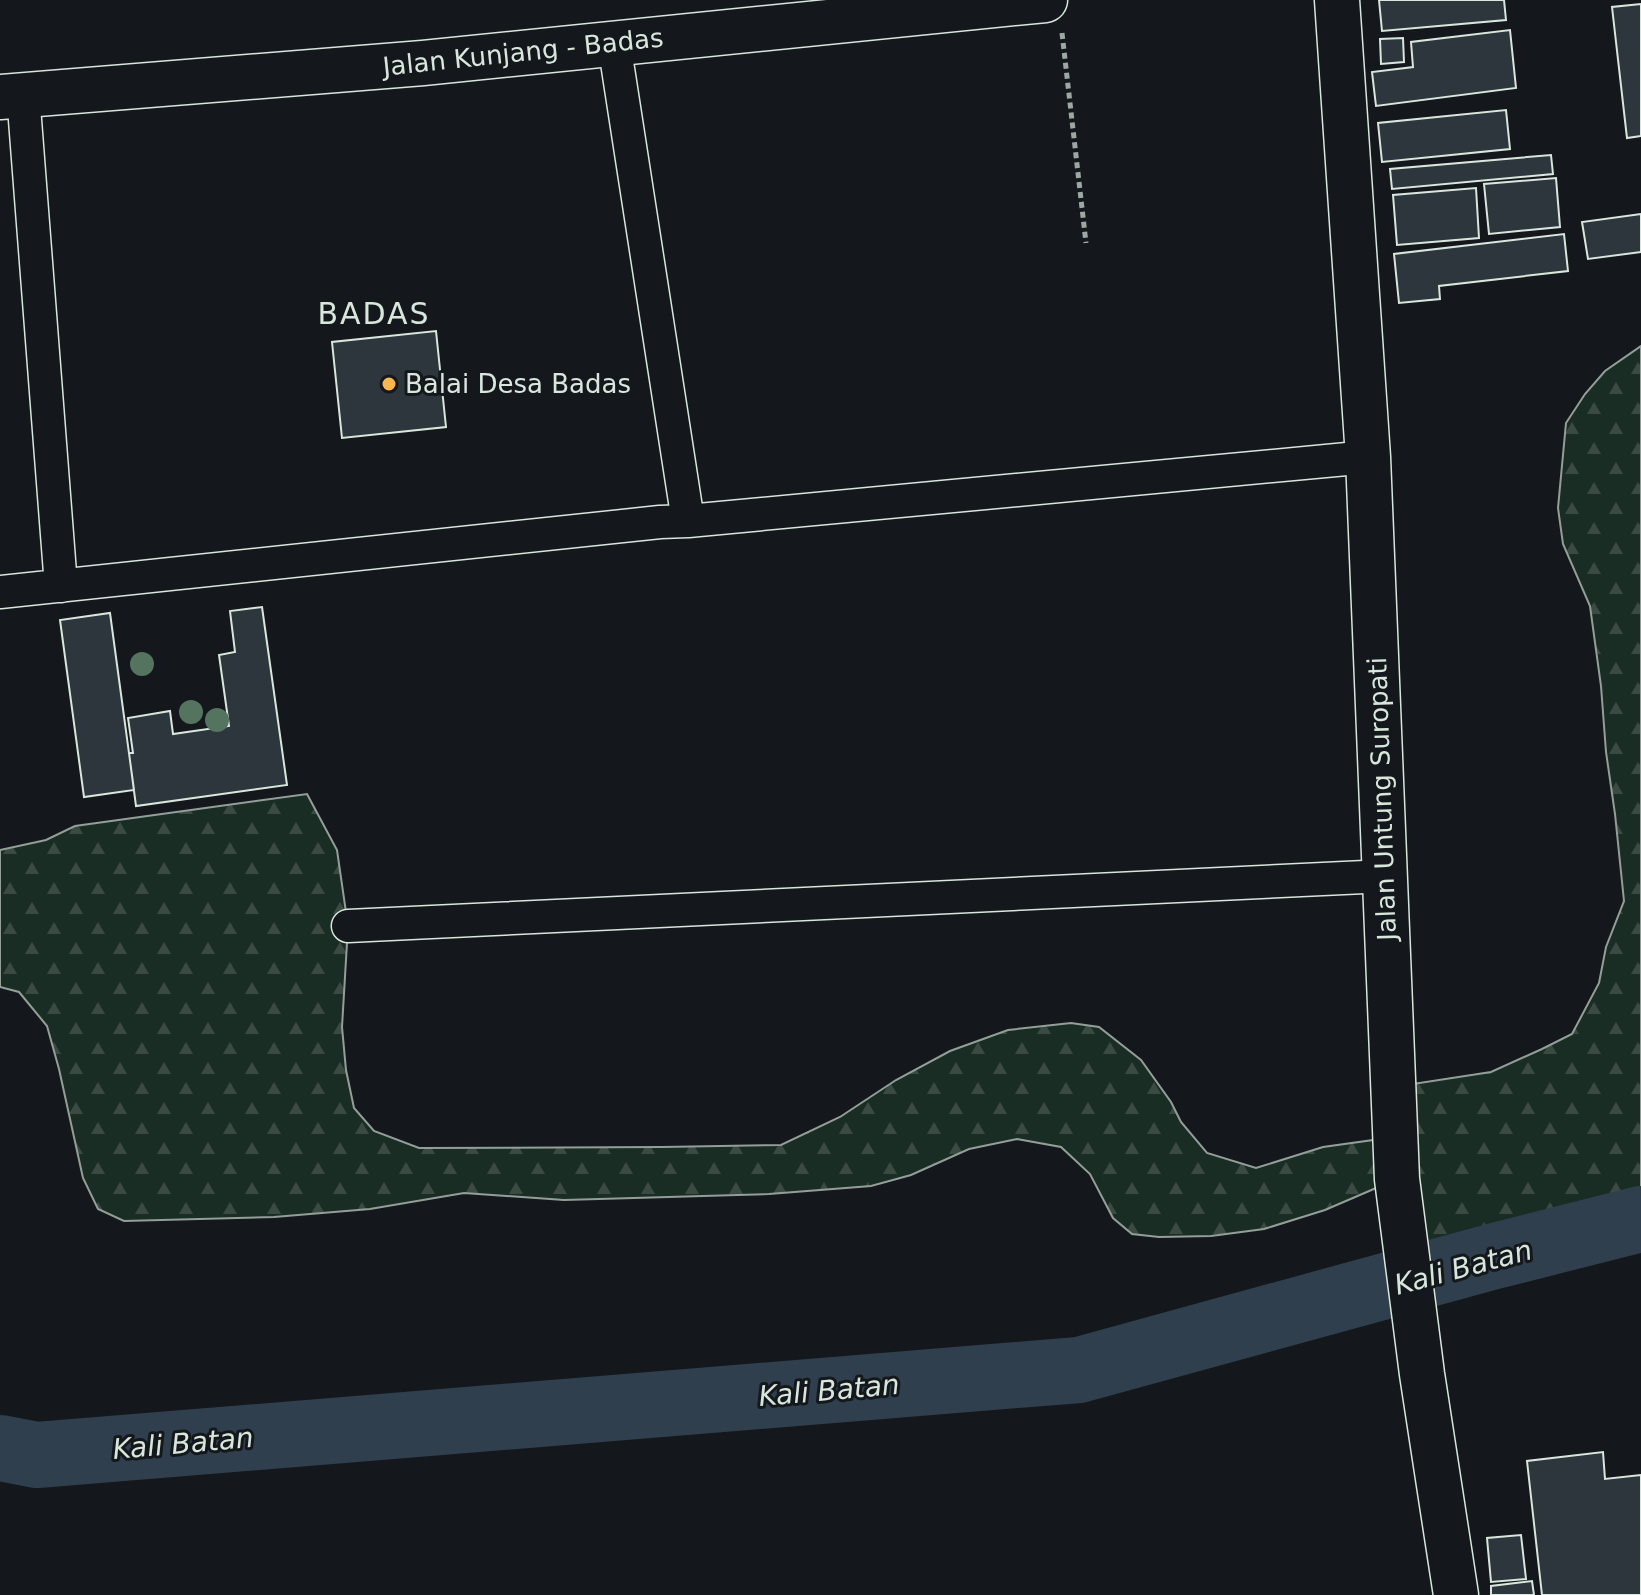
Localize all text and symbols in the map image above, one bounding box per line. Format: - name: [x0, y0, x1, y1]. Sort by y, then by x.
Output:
- street label: Jalan Kunjang - Badas: [379, 22, 665, 82]
- district label: BADAS: [317, 296, 431, 331]
- place label: Balai Desa Badas: [405, 369, 631, 399]
- marker: Balai Desa Badas: [380, 375, 398, 393]
- street label: Jalan Untung Suropati: [1362, 657, 1402, 943]
- water label: Kali Batan: [1391, 1233, 1536, 1302]
- water label: Kali Batan: [757, 1368, 901, 1413]
- water label: Kali Batan: [111, 1421, 255, 1466]

